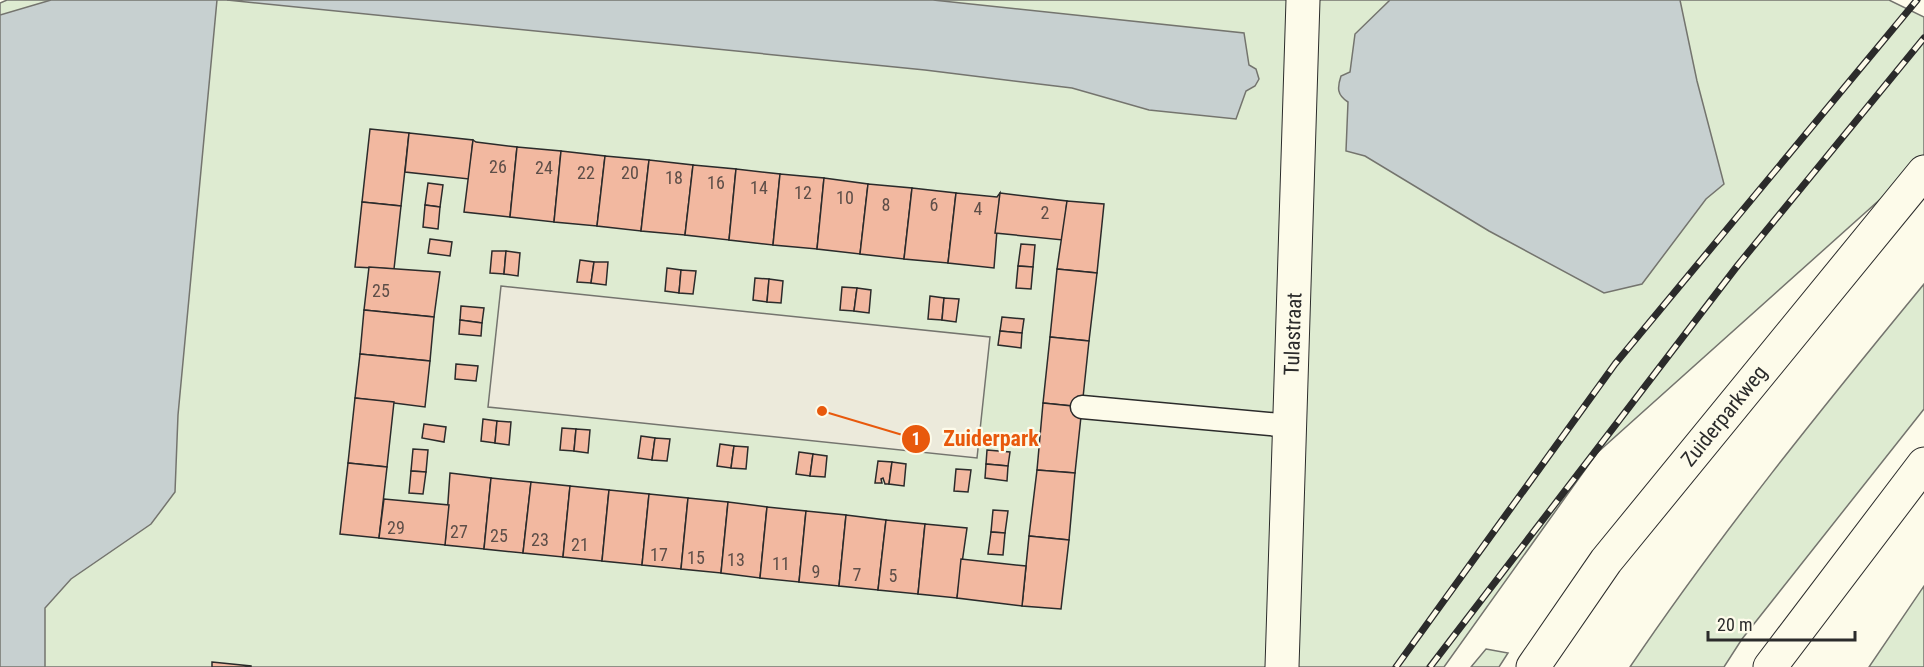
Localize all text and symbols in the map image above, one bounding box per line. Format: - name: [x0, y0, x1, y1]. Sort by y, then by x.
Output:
- house number: 26: [489, 156, 507, 177]
- house number: 24: [535, 157, 553, 178]
- house number: 22: [577, 162, 595, 183]
- house number: 20: [621, 162, 639, 183]
- house number: 18: [665, 167, 683, 188]
- house number: 16: [707, 172, 725, 193]
- house number: 14: [750, 177, 768, 198]
- house number: 12: [794, 182, 812, 203]
- house number: 10: [836, 187, 854, 208]
- house number: 8: [882, 194, 890, 215]
- house number: 6: [930, 194, 938, 215]
- house number: 4: [974, 198, 983, 219]
- house number: 2: [1041, 202, 1050, 223]
- house number: 25: [372, 280, 390, 301]
- street label: Tulastraat: [1280, 292, 1306, 376]
- street label: Zuiderparkweg: [1676, 361, 1772, 471]
- callout: Zuiderpark: [901, 419, 1051, 459]
- text: Zuiderpark: [943, 426, 1039, 451]
- text: 1: [911, 428, 921, 449]
- house number: 29: [387, 517, 405, 538]
- house number: 27: [450, 521, 468, 542]
- house number: 25: [490, 525, 508, 546]
- house number: 23: [531, 529, 549, 550]
- house number: 21: [571, 534, 589, 555]
- house number: 17: [650, 544, 668, 565]
- house number: 15: [687, 547, 705, 568]
- house number: 13: [727, 549, 745, 570]
- house number: 11: [772, 553, 790, 574]
- house number: 9: [812, 561, 820, 582]
- house number: 7: [853, 564, 862, 585]
- house number: 5: [889, 565, 898, 586]
- scale bar: [1708, 604, 1855, 642]
- text: 20 m: [1717, 614, 1752, 635]

